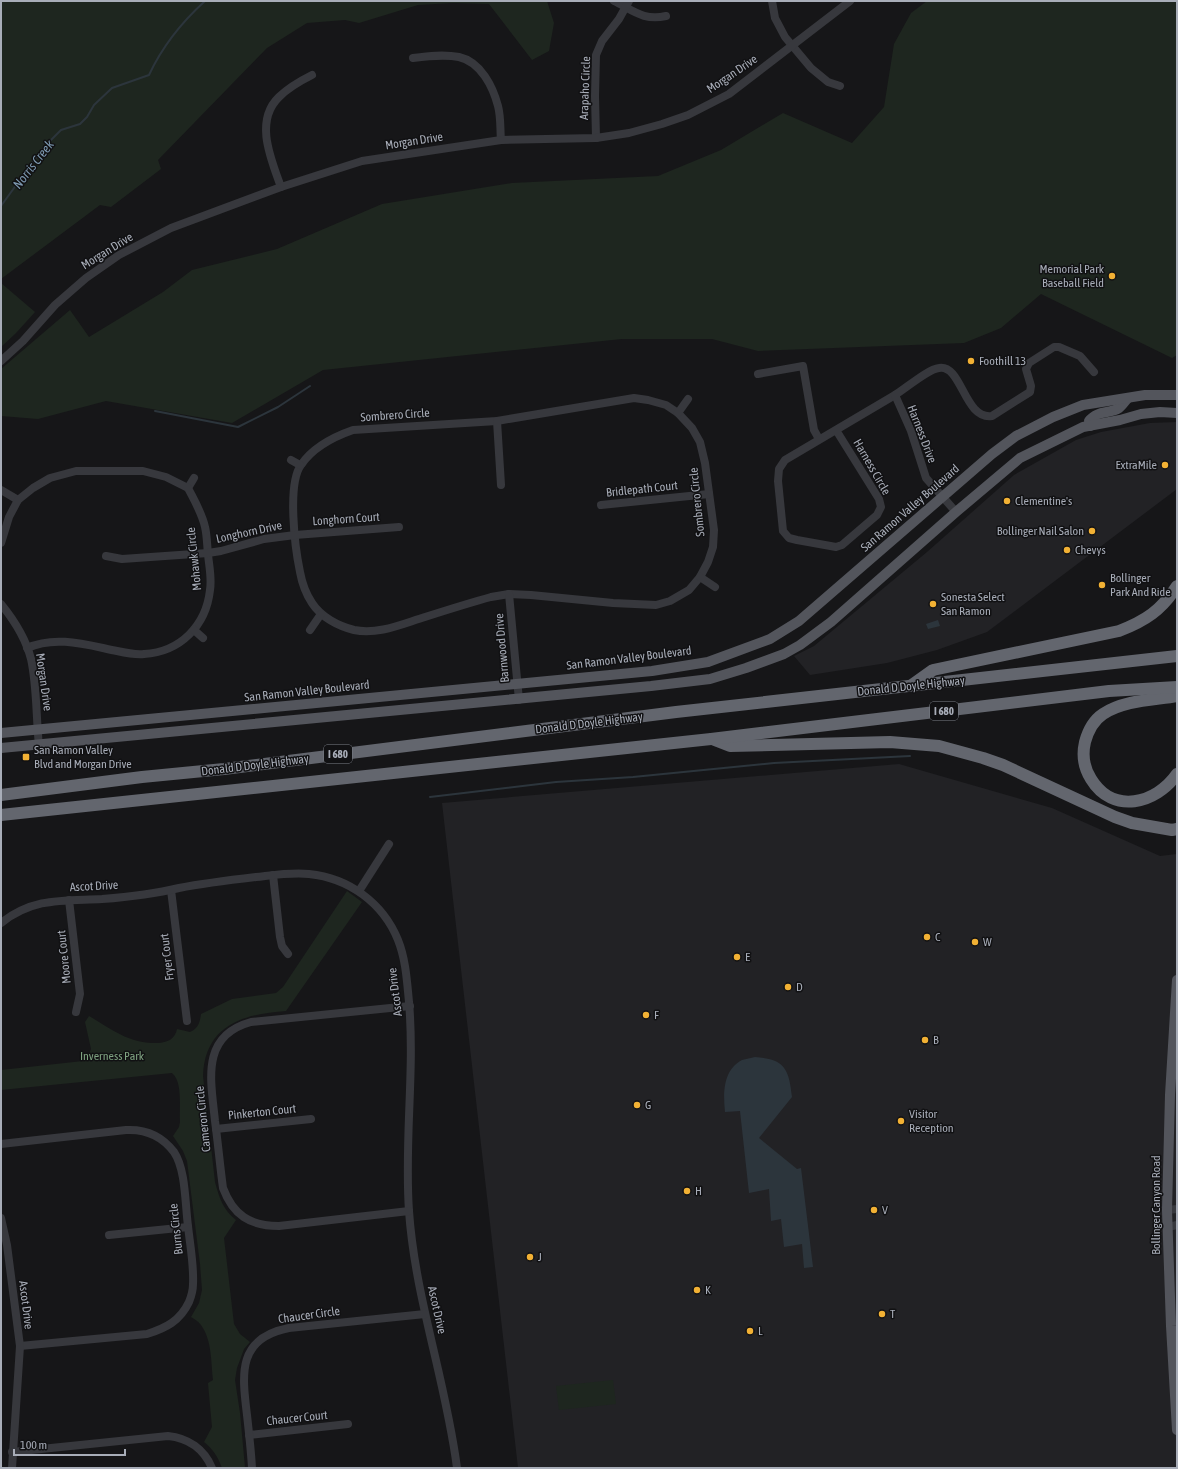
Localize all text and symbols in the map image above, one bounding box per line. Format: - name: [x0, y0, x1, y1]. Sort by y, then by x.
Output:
- street label: Morgan Drive: [704, 52, 760, 96]
- street label: Arapaho Circle: [577, 56, 593, 120]
- street label: Morgan Drive: [384, 130, 444, 152]
- water label: Norris Creek: [10, 137, 57, 192]
- street label: Morgan Drive: [79, 230, 135, 272]
- place label: Memorial Park Baseball Field: [1039, 262, 1105, 290]
- marker: Memorial Park Baseball Field: [1107, 271, 1117, 281]
- place label: Foothill 13: [979, 354, 1026, 368]
- marker: Foothill 13: [966, 356, 976, 366]
- street label: Harness Drive: [905, 403, 939, 465]
- street label: Sombrero Circle: [360, 406, 430, 424]
- street label: Harness Circle: [850, 437, 894, 497]
- place label: ExtraMile: [1115, 458, 1157, 472]
- marker: ExtraMile: [1160, 460, 1170, 470]
- street label: San Ramon Valley Boulevard: [858, 461, 962, 555]
- street label: Sombrero Circle: [686, 467, 708, 537]
- street label: Bridlepath Court: [605, 478, 679, 500]
- place label: Clementine's: [1015, 494, 1072, 508]
- marker: Clementine's: [1002, 496, 1012, 506]
- street label: Longhorn Court: [312, 510, 381, 528]
- street label: Longhorn Drive: [215, 518, 283, 546]
- place label: Bollinger Nail Salon: [997, 524, 1084, 538]
- marker: Bollinger Nail Salon: [1087, 526, 1097, 536]
- street label: Mohawk Circle: [184, 527, 204, 591]
- place label: Chevys: [1075, 543, 1106, 557]
- marker: Chevys: [1062, 545, 1072, 555]
- place label: Bollinger Park And Ride: [1110, 571, 1171, 599]
- marker: Bollinger Park And Ride: [1097, 580, 1107, 590]
- place label: Sonesta Select San Ramon: [941, 590, 1005, 618]
- marker: Sonesta Select San Ramon: [928, 599, 938, 609]
- street label: Barnwood Drive: [492, 613, 512, 683]
- street label: San Ramon Valley Boulevard: [566, 643, 692, 673]
- street label: Morgan Drive: [33, 652, 55, 712]
- street label: Donald D Doyle Highway: [856, 673, 966, 699]
- street label: San Ramon Valley Boulevard: [244, 677, 370, 705]
- road number: I 680: [930, 702, 958, 720]
- street label: Donald D Doyle Highway: [534, 709, 644, 737]
- place label: San Ramon Valley Blvd and Morgan Drive: [34, 743, 132, 771]
- road number: I 680: [324, 745, 352, 763]
- street label: Donald D Doyle Highway: [200, 751, 310, 779]
- marker: San Ramon Valley Blvd and Morgan Drive: [21, 752, 31, 762]
- street label: Ascot Drive: [69, 878, 119, 894]
- street label: Moore Court: [54, 929, 74, 984]
- place label: C: [935, 930, 941, 944]
- street label: Fryer Court: [157, 932, 177, 981]
- marker: C: [922, 932, 932, 942]
- place label: W: [983, 935, 992, 949]
- marker: W: [970, 937, 980, 947]
- place label: E: [745, 950, 750, 964]
- marker: E: [732, 952, 742, 962]
- street label: Ascot Drive: [385, 967, 405, 1017]
- place label: D: [796, 980, 803, 994]
- marker: D: [783, 982, 793, 992]
- place label: F: [654, 1008, 659, 1022]
- marker: F: [641, 1010, 651, 1020]
- place label: B: [933, 1033, 939, 1047]
- marker: B: [920, 1035, 930, 1045]
- park label: Inverness Park: [80, 1049, 145, 1063]
- street label: Cameron Circle: [193, 1085, 213, 1153]
- place label: G: [645, 1098, 651, 1112]
- marker: G: [632, 1100, 642, 1110]
- street label: Pinkerton Court: [227, 1101, 297, 1123]
- place label: Visitor Reception: [909, 1107, 954, 1135]
- marker: Visitor Reception: [896, 1116, 906, 1126]
- street label: Bollinger Canyon Road: [1149, 1155, 1163, 1255]
- place label: H: [695, 1184, 702, 1198]
- marker: H: [682, 1186, 692, 1196]
- street label: Burns Circle: [166, 1203, 186, 1255]
- place label: V: [882, 1203, 888, 1217]
- marker: V: [869, 1205, 879, 1215]
- place label: J: [538, 1250, 542, 1264]
- marker: J: [525, 1252, 535, 1262]
- street label: Ascot Drive: [16, 1280, 36, 1330]
- place label: K: [705, 1283, 711, 1297]
- street label: Ascot Drive: [425, 1285, 449, 1335]
- marker: K: [692, 1285, 702, 1295]
- street label: Chaucer Circle: [277, 1304, 341, 1326]
- place label: T: [890, 1307, 896, 1321]
- marker: T: [877, 1309, 887, 1319]
- place label: L: [758, 1324, 763, 1338]
- marker: L: [745, 1326, 755, 1336]
- street label: Chaucer Court: [266, 1408, 329, 1428]
- scale bar: [14, 1431, 125, 1457]
- text: 100 m: [20, 1438, 47, 1452]

